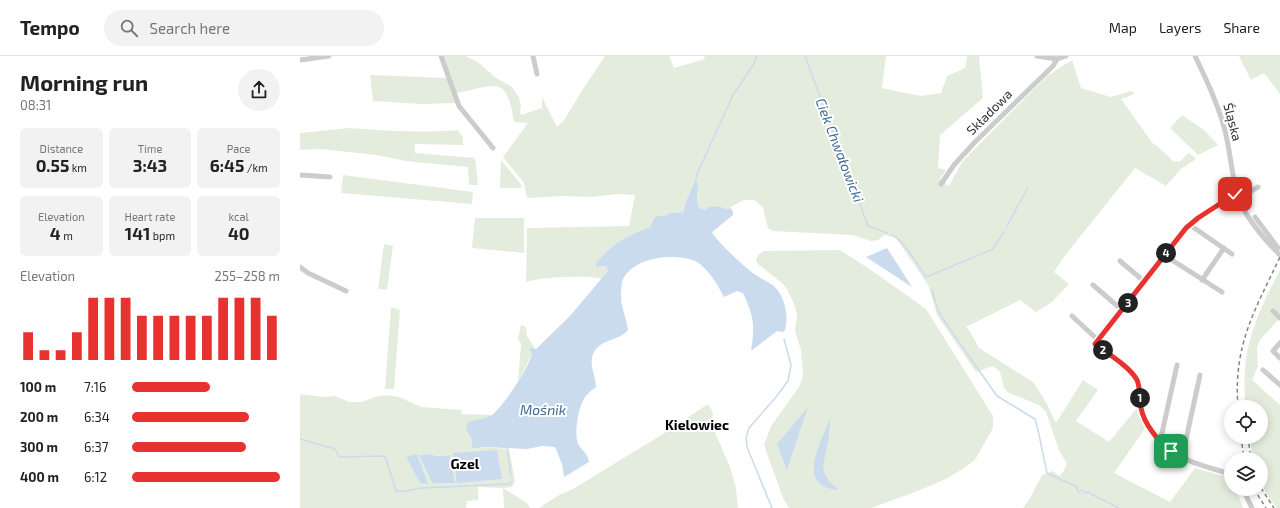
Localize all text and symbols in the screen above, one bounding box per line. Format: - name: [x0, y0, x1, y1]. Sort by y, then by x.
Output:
- search box: [104, 10, 384, 46]
- text: Tempo: [20, 16, 80, 39]
- icon: search: [118, 17, 140, 39]
- text: Search here: [150, 19, 230, 37]
- text: Map: [1109, 19, 1137, 36]
- text: Layers: [1159, 19, 1201, 36]
- text: Share: [1223, 19, 1260, 36]
- text: Morning run: [20, 69, 148, 95]
- button: share: [238, 69, 280, 111]
- street label: Składowa: [963, 86, 1015, 138]
- water label: Ciek Chwałowicki: [812, 96, 868, 205]
- text: 08:31: [20, 97, 51, 113]
- street label: Śląska: [1220, 101, 1247, 143]
- text: Distance: [40, 142, 83, 155]
- text: Time: [138, 142, 162, 155]
- text: Pace: [227, 142, 251, 155]
- text: 0.55: [36, 155, 69, 175]
- text: 3:43: [133, 155, 167, 175]
- text: 6:45: [210, 155, 244, 175]
- text: km: [69, 161, 87, 174]
- text: /km: [244, 161, 268, 174]
- pin: [1218, 177, 1252, 211]
- icon: check: [1224, 183, 1246, 205]
- text: Elevation: [38, 210, 85, 223]
- text: Heart rate: [125, 210, 175, 223]
- text: kcal: [229, 210, 249, 223]
- text: 4: [50, 223, 61, 243]
- text: 141: [125, 223, 150, 243]
- text: 40: [228, 223, 249, 243]
- text: m: [61, 229, 73, 242]
- text: bpm: [150, 229, 175, 242]
- pin: 4: [1156, 243, 1176, 263]
- text: 4: [1162, 246, 1170, 259]
- text: Elevation: [20, 268, 75, 284]
- text: 255–258 m: [215, 268, 280, 284]
- pin: 3: [1118, 293, 1138, 313]
- text: 3: [1125, 296, 1131, 309]
- pin: 2: [1093, 340, 1113, 360]
- text: 2: [1100, 343, 1106, 356]
- text: 100 m: [20, 379, 56, 395]
- text: 7:16: [84, 379, 106, 395]
- pin: 1: [1130, 388, 1150, 408]
- text: 1: [1138, 391, 1142, 404]
- map controls: [1224, 400, 1268, 496]
- button: locate: [1224, 400, 1268, 444]
- water label: Mośnik: [520, 401, 566, 418]
- text: 200 m: [20, 409, 58, 425]
- text: 6:34: [84, 409, 110, 425]
- district label: Kielowiec: [665, 416, 729, 433]
- pin: [1154, 434, 1188, 468]
- text: 300 m: [20, 439, 58, 455]
- text: 6:37: [84, 439, 108, 455]
- icon: arrive: [1160, 440, 1182, 462]
- button: layers: [1224, 452, 1268, 496]
- district label: Gzel: [451, 455, 480, 472]
- text: 400 m: [20, 469, 59, 485]
- text: 6:12: [84, 469, 107, 485]

